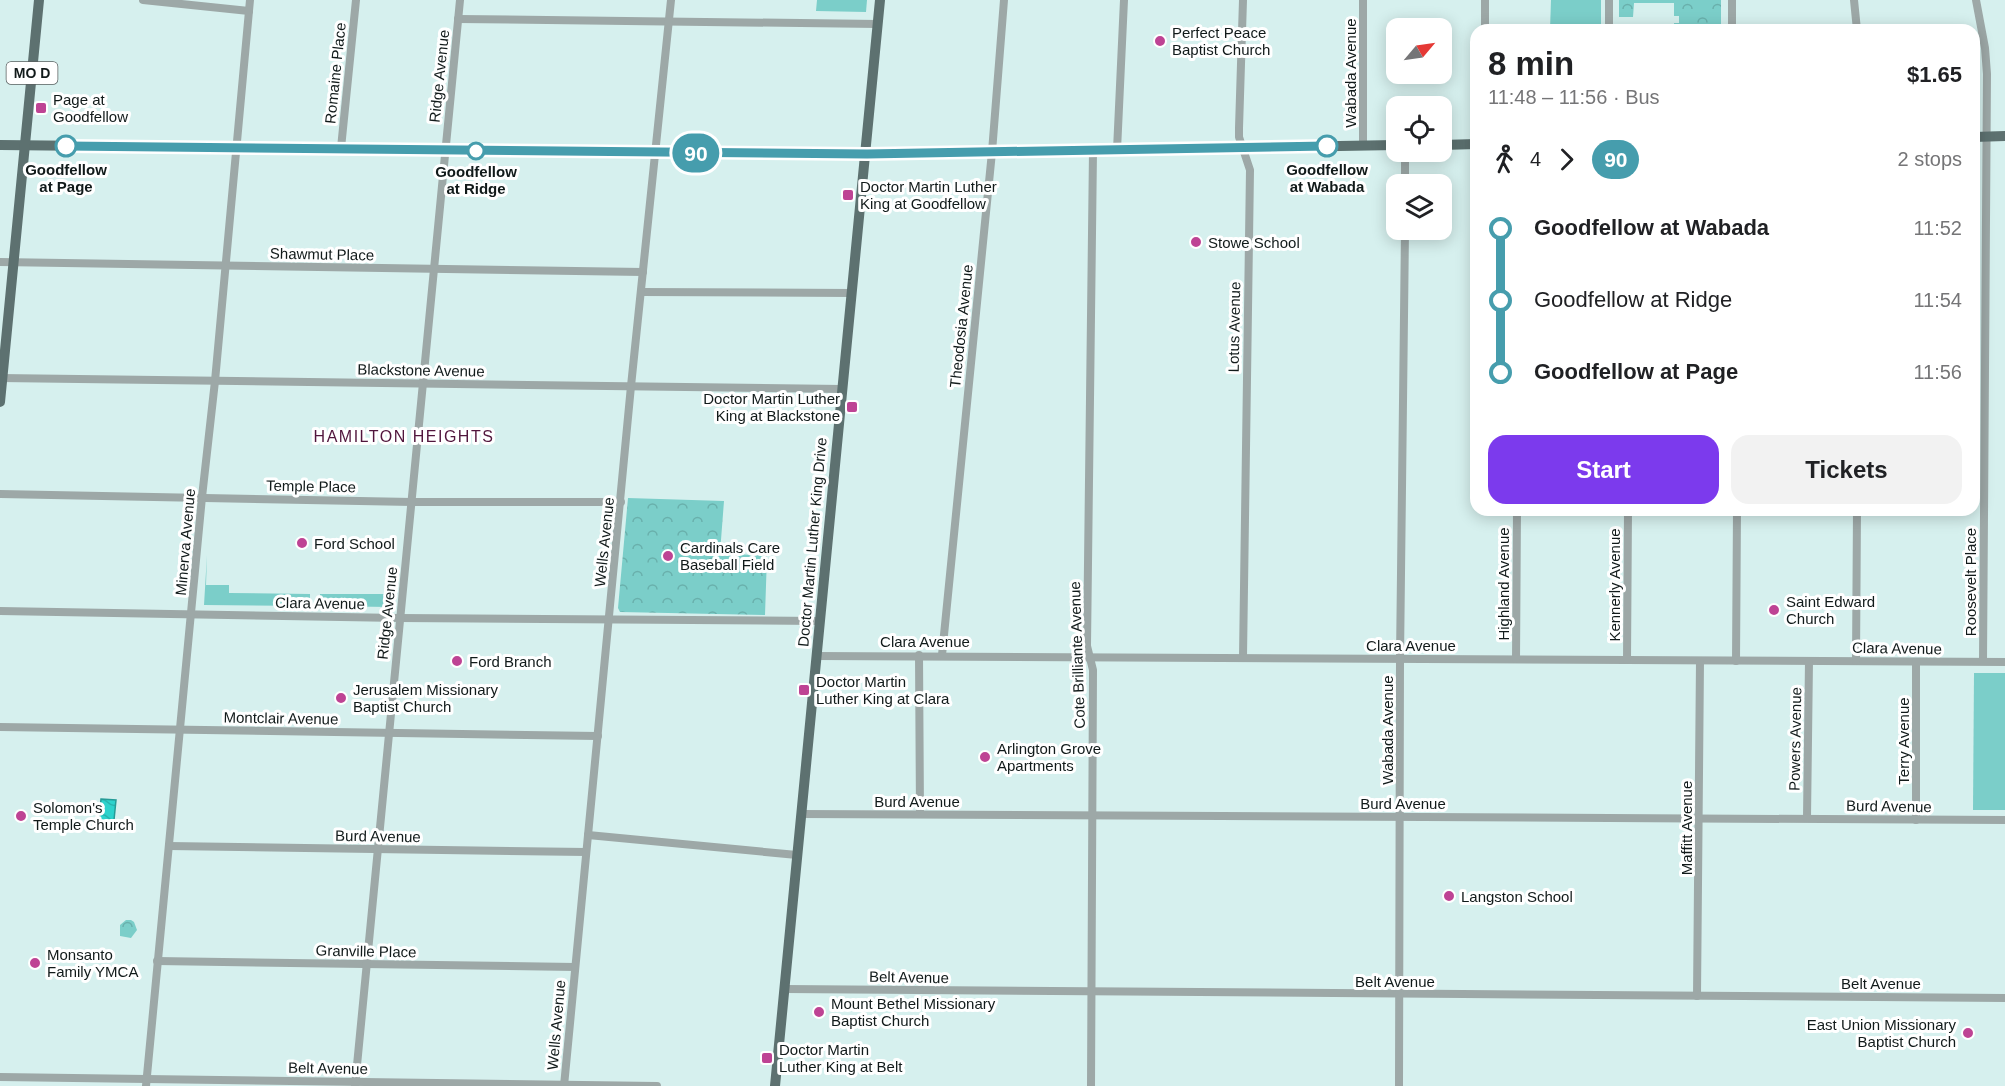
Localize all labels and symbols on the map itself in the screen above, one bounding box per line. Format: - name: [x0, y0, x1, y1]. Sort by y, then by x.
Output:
- street label: Wabada Avenue: [1342, 18, 1359, 128]
- north arrow: [1386, 18, 1452, 84]
- street label: Romaine Place: [321, 22, 349, 124]
- place label: Perfect Peace Baptist Church: [1172, 24, 1270, 58]
- street label: Ridge Avenue: [426, 29, 452, 123]
- marker: Perfect Peace Baptist Church: [1153, 34, 1167, 48]
- road number: MO D: [6, 62, 57, 84]
- place label: Page at Goodfellow: [53, 91, 128, 125]
- marker: Page at Goodfellow: [34, 101, 48, 115]
- line badge: 90: [669, 134, 723, 172]
- marker: Goodfellow at Page: [55, 135, 77, 157]
- marker: Goodfellow at Wabada: [1316, 135, 1338, 157]
- marker: Goodfellow at Ridge: [467, 142, 485, 160]
- place label: Goodfellow at Page: [25, 161, 107, 195]
- place label: Goodfellow at Wabada: [1286, 161, 1368, 195]
- place label: Goodfellow at Ridge: [435, 163, 517, 197]
- place label: Doctor Martin Luther King at Goodfellow: [860, 178, 997, 212]
- marker: Doctor Martin Luther King at Goodfellow: [841, 188, 855, 202]
- place label: Stowe School: [1208, 234, 1300, 251]
- marker: Stowe School: [1189, 235, 1203, 249]
- street label: Shawmut Place: [270, 245, 374, 263]
- street label: Theodosia Avenue: [946, 263, 976, 389]
- street label: Lotus Avenue: [1225, 282, 1243, 372]
- street label: Blackstone Avenue: [357, 360, 485, 380]
- place label: Doctor Martin Luther King at Blackstone: [703, 390, 840, 424]
- marker: Doctor Martin Luther King at Blackstone: [845, 400, 859, 414]
- district label: HAMILTON HEIGHTS: [314, 428, 494, 445]
- street label: Doctor Martin Luther King Drive: [794, 437, 830, 647]
- street label: Temple Place: [266, 477, 356, 495]
- street label: Minerva Avenue: [172, 488, 198, 596]
- street label: Wells Avenue: [591, 496, 617, 588]
- street label: Highland Avenue: [1495, 527, 1512, 641]
- street label: Kennerly Avenue: [1606, 528, 1623, 642]
- street label: Roosevelt Place: [1962, 528, 1979, 636]
- place label: Ford School: [314, 535, 395, 552]
- marker: Ford School: [295, 536, 309, 550]
- place label: Cardinals Care Baseball Field: [680, 539, 780, 573]
- marker: Cardinals Care Baseball Field: [661, 549, 675, 563]
- street label: Ridge Avenue: [374, 566, 400, 660]
- street label: Cote Brilliante Avenue: [1066, 581, 1088, 729]
- place label: Saint Edward Church: [1786, 593, 1875, 627]
- street label: Clara Avenue: [275, 594, 365, 612]
- marker: Saint Edward Church: [1767, 603, 1781, 617]
- street label: Clara Avenue: [880, 633, 970, 650]
- street label: Clara Avenue: [1366, 637, 1456, 654]
- street label: Clara Avenue: [1852, 639, 1942, 657]
- place label: Ford Branch: [469, 653, 552, 670]
- marker: Ford Branch: [450, 654, 464, 668]
- place label: Doctor Martin Luther King at Clara: [816, 673, 950, 707]
- street label: Wabada Avenue: [1379, 675, 1396, 785]
- place label: Jerusalem Missionary Baptist Church: [353, 681, 499, 715]
- marker: Doctor Martin Luther King at Clara: [797, 683, 811, 697]
- street label: Powers Avenue: [1786, 687, 1804, 791]
- marker: Jerusalem Missionary Baptist Church: [334, 691, 348, 705]
- street label: Terry Avenue: [1895, 697, 1912, 785]
- street label: Montclair Avenue: [223, 708, 339, 728]
- place label: Arlington Grove Apartments: [997, 740, 1101, 774]
- marker: Arlington Grove Apartments: [978, 750, 992, 764]
- street label: Maffitt Avenue: [1678, 781, 1695, 875]
- street label: Burd Avenue: [874, 793, 960, 810]
- street label: Burd Avenue: [1360, 795, 1446, 812]
- street label: Burd Avenue: [1846, 797, 1932, 815]
- place label: Solomon's Temple Church: [33, 799, 134, 833]
- marker: Solomon's Temple Church: [14, 809, 28, 823]
- street label: Burd Avenue: [335, 827, 421, 845]
- place label: Langston School: [1461, 888, 1573, 905]
- marker: Langston School: [1442, 889, 1456, 903]
- street label: Granville Place: [315, 942, 417, 960]
- place label: Monsanto Family YMCA: [47, 946, 138, 980]
- marker: Monsanto Family YMCA: [28, 956, 42, 970]
- street label: Belt Avenue: [869, 968, 949, 986]
- street label: Belt Avenue: [1355, 973, 1435, 990]
- street label: Belt Avenue: [1841, 975, 1921, 992]
- street label: Wells Avenue: [544, 979, 568, 1071]
- place label: Mount Bethel Missionary Baptist Church: [831, 995, 996, 1029]
- marker: Mount Bethel Missionary Baptist Church: [812, 1005, 826, 1019]
- place label: East Union Missionary Baptist Church: [1807, 1016, 1956, 1050]
- marker: East Union Missionary Baptist Church: [1961, 1026, 1975, 1040]
- place label: Doctor Martin Luther King at Belt: [779, 1041, 903, 1075]
- marker: Doctor Martin Luther King at Belt: [760, 1051, 774, 1065]
- street label: Belt Avenue: [288, 1059, 368, 1077]

